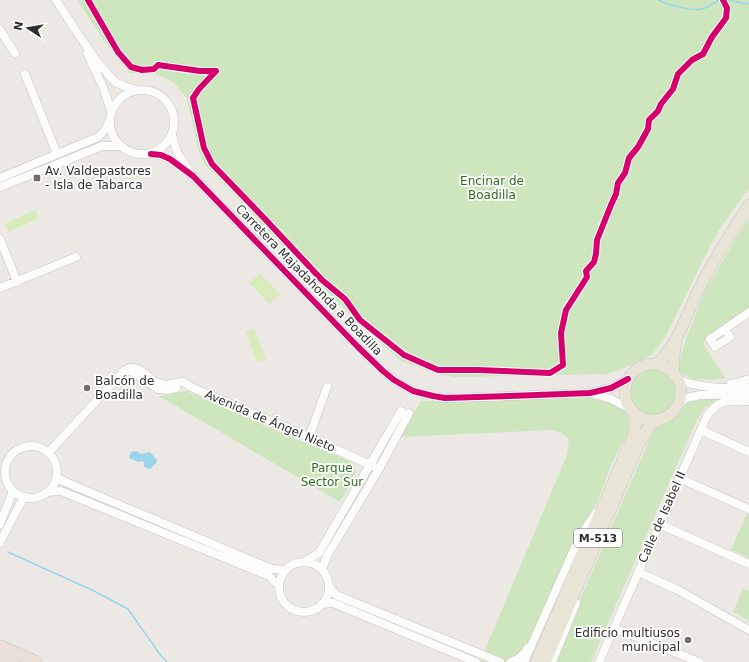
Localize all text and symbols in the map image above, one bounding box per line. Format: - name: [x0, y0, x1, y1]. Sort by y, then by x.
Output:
- north arrow: [8, 8, 48, 48]
- text: N: [11, 20, 26, 32]
- place label: Av. Valdepastores - Isla de Tabarca: [45, 164, 151, 192]
- marker: Av. Valdepastores - Isla de Tabarca: [32, 173, 42, 183]
- park label: Encinar de Boadilla: [460, 174, 524, 202]
- street label: Carretera Majadahonda a Boadilla: [233, 202, 385, 358]
- place label: Balcón de Boadilla: [95, 374, 154, 402]
- marker: Balcón de Boadilla: [82, 383, 92, 393]
- street label: Avenida de Ángel Nieto: [203, 386, 338, 455]
- park label: Parque Sector Sur: [301, 461, 363, 489]
- street label: Calle de Isabel II: [636, 469, 688, 565]
- road number: M-513: [574, 529, 622, 547]
- place label: Edificio multiusos municipal: [575, 626, 680, 654]
- marker: Edificio multiusos municipal: [683, 635, 693, 645]

